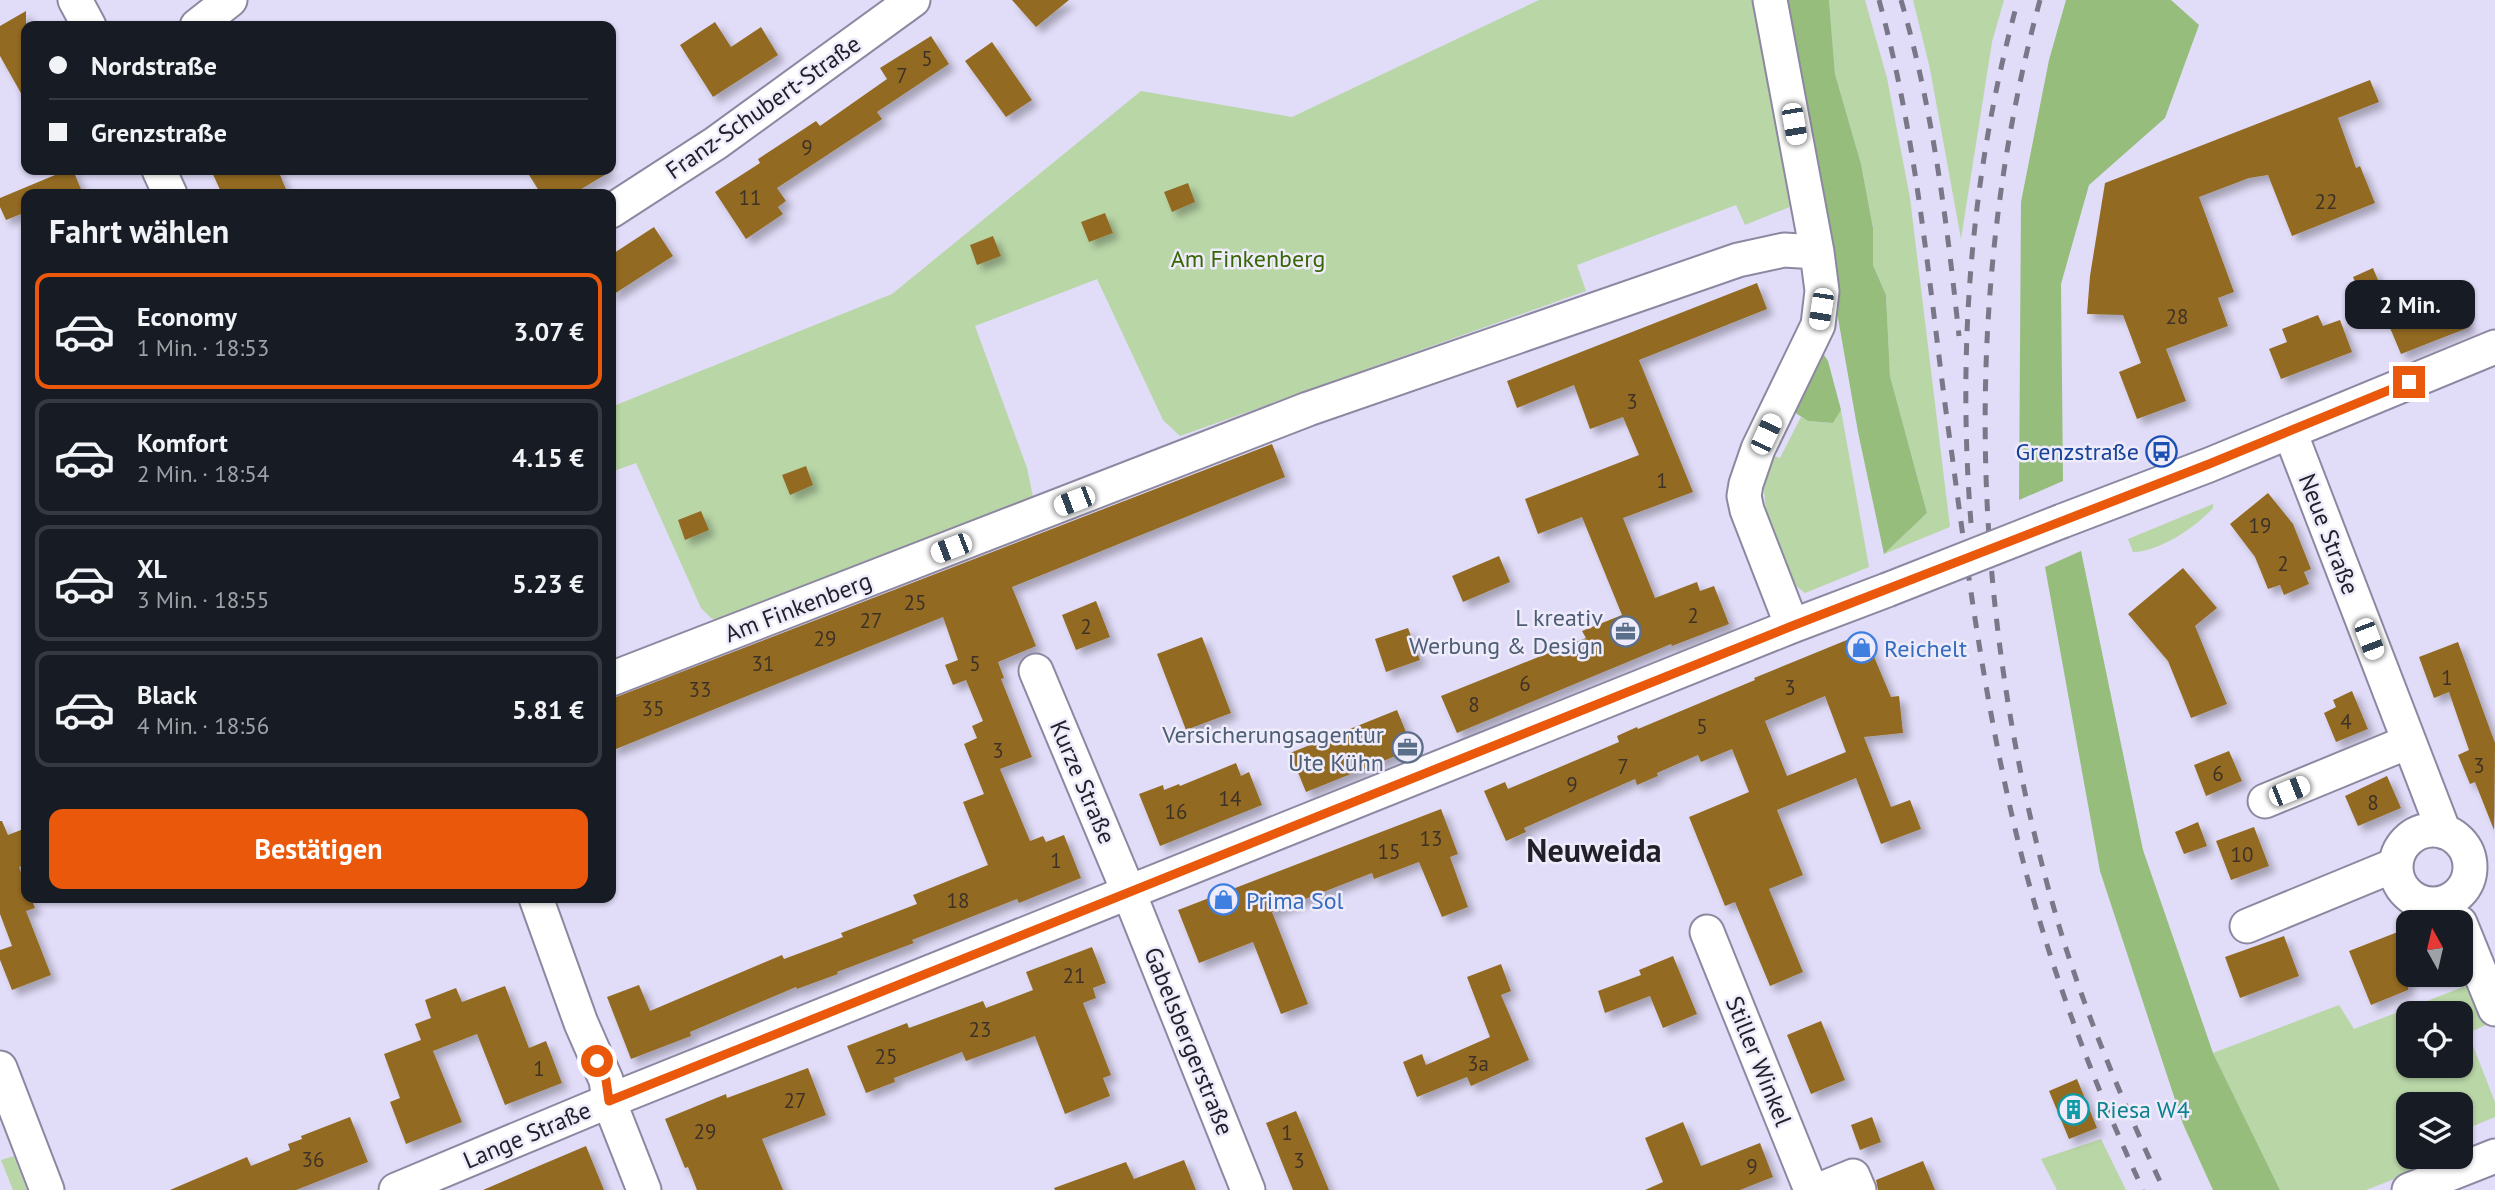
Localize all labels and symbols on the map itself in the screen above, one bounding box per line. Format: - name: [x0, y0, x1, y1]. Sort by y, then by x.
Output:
- street label: Franz-Schubert-Straße: [659, 28, 867, 186]
- house number: 5: [921, 45, 933, 72]
- house number: 7: [896, 62, 908, 89]
- car: [1781, 101, 1808, 147]
- house number: 9: [801, 134, 813, 161]
- house number: 11: [739, 184, 761, 211]
- house number: 22: [2315, 188, 2337, 215]
- park label: Am Finkenberg: [1171, 243, 1325, 274]
- callout: 2 Min.: [2344, 280, 2474, 330]
- car: [1808, 287, 1835, 331]
- house number: 28: [2166, 303, 2188, 330]
- route end: [2393, 366, 2425, 398]
- house number: 3: [1626, 388, 1638, 415]
- car: [1748, 411, 1785, 457]
- bus stop icon: Grenzstraße: [2145, 434, 2179, 468]
- place label: Grenzstraße: [2015, 436, 2139, 467]
- house number: 1: [1656, 467, 1668, 494]
- street label: Neue Straße: [2292, 469, 2366, 599]
- car: [1051, 484, 1098, 518]
- house number: 19: [2249, 512, 2271, 539]
- car: [928, 531, 975, 565]
- house number: 2: [2277, 550, 2289, 577]
- street label: Am Finkenberg: [720, 565, 876, 649]
- house number: 25: [904, 589, 926, 616]
- place label: L kreativ Werbung & Design: [1409, 602, 1603, 661]
- house number: 2: [1687, 602, 1699, 629]
- house number: 27: [860, 607, 882, 634]
- house number: 2: [1080, 613, 1092, 640]
- office icon: L kreativ Werbung & Design: [1609, 614, 1643, 648]
- car: [2352, 616, 2387, 662]
- house number: 29: [814, 625, 836, 652]
- shop icon: Reichelt: [1844, 631, 1878, 665]
- place label: Reichelt: [1884, 633, 1967, 664]
- house number: 31: [752, 650, 774, 677]
- house number: 5: [969, 650, 981, 677]
- house number: 1: [2441, 664, 2453, 691]
- house number: 6: [1519, 670, 1531, 697]
- house number: 3: [1784, 674, 1796, 701]
- house number: 33: [689, 676, 711, 703]
- house number: 8: [1468, 691, 1480, 718]
- house number: 35: [642, 695, 664, 722]
- house number: 4: [2340, 708, 2352, 735]
- house number: 5: [1696, 713, 1708, 740]
- street label: Kurze Straße: [1043, 715, 1123, 849]
- place label: Versicherungsagentur Ute Kühn: [1161, 719, 1384, 778]
- office icon: Versicherungsagentur Ute Kühn: [1390, 731, 1424, 765]
- house number: 3: [992, 737, 1004, 764]
- house number: 3: [2473, 752, 2485, 779]
- house number: 7: [1617, 753, 1629, 780]
- house number: 6: [2212, 760, 2224, 787]
- house number: 9: [1566, 771, 1578, 798]
- car: [2266, 773, 2313, 809]
- house number: 14: [1219, 785, 1241, 812]
- house number: 8: [2367, 789, 2379, 816]
- house number: 16: [1165, 798, 1187, 825]
- house number: 13: [1420, 825, 1442, 852]
- district label: Neuweida: [1526, 829, 1662, 871]
- house number: 15: [1378, 838, 1400, 865]
- house number: 10: [2231, 841, 2253, 868]
- house number: 1: [1050, 847, 1062, 874]
- shop icon: Prima Sol: [1206, 883, 1240, 917]
- place label: Prima Sol: [1246, 885, 1344, 916]
- house number: 18: [947, 887, 969, 914]
- north arrow: [2396, 910, 2473, 987]
- street label: Gabelsbergerstraße: [1137, 942, 1241, 1140]
- house number: 21: [1063, 962, 1085, 989]
- street label: Stiller Winkel: [1719, 991, 1799, 1131]
- house number: 23: [969, 1016, 991, 1043]
- house number: 25: [875, 1043, 897, 1070]
- route start: [581, 1045, 613, 1077]
- house number: 3a: [1467, 1050, 1489, 1077]
- house number: 1: [533, 1055, 545, 1082]
- house number: 27: [784, 1087, 806, 1114]
- building icon: Riesa W4: [2056, 1092, 2090, 1126]
- street label: Lange Straße: [458, 1094, 596, 1176]
- place label: Riesa W4: [2096, 1094, 2190, 1125]
- house number: 29: [694, 1118, 716, 1145]
- house number: 1: [1281, 1119, 1293, 1146]
- house number: 36: [302, 1146, 324, 1173]
- house number: 3: [1293, 1147, 1305, 1174]
- house number: 9: [1746, 1153, 1758, 1180]

